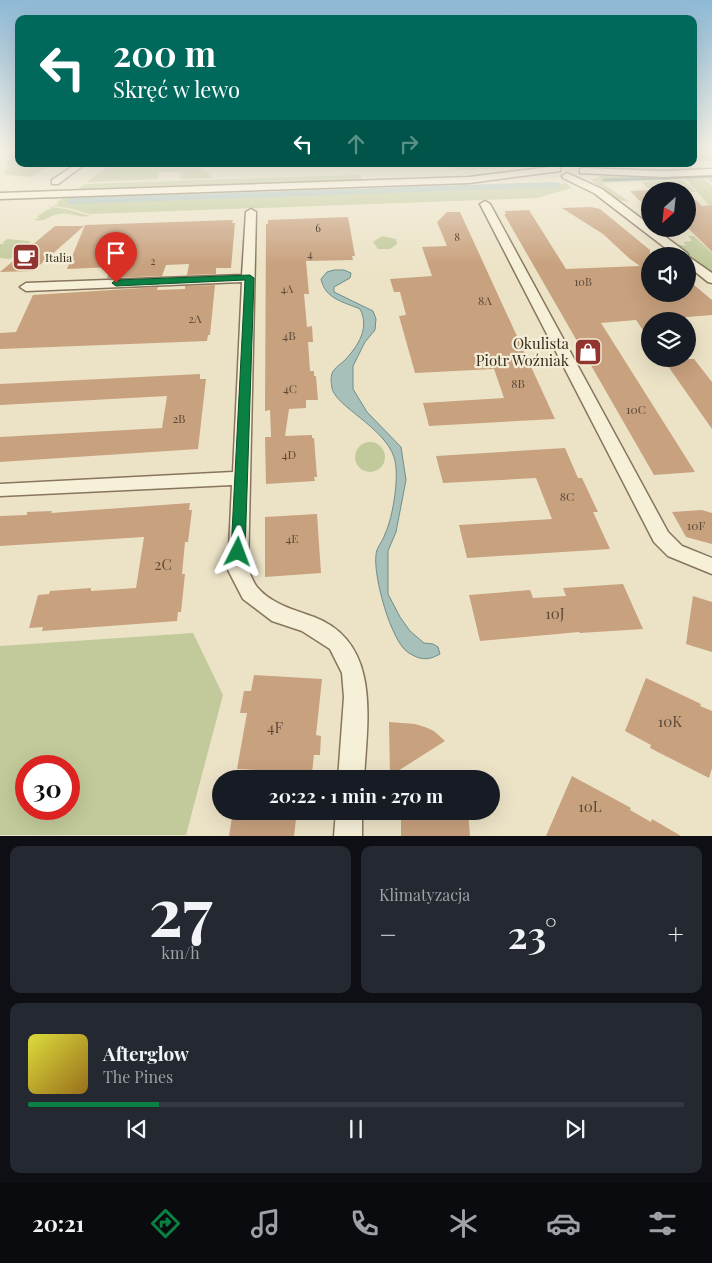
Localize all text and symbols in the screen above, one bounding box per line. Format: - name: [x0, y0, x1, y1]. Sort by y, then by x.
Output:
- text: 200 m: [113, 29, 216, 76]
- icon: left: [30, 35, 95, 100]
- text: Skręć w lewo: [113, 74, 240, 104]
- icon: left: [289, 130, 317, 158]
- icon: ahead: [342, 130, 370, 158]
- icon: right: [395, 130, 423, 158]
- north arrow: [641, 182, 696, 238]
- map controls: [641, 182, 696, 367]
- house number: 6: [315, 220, 321, 235]
- house number: 8: [454, 229, 460, 244]
- pin: [95, 232, 137, 283]
- icon: arrive: [102, 239, 130, 267]
- cafe icon: Italia: [11, 242, 41, 272]
- house number: 4: [307, 246, 313, 261]
- button: sound: [641, 247, 696, 302]
- place label: Italia: [45, 249, 72, 265]
- house number: 2: [150, 253, 156, 268]
- house number: 10B: [574, 274, 592, 289]
- house number: 4A: [281, 281, 293, 296]
- house number: 8A: [478, 292, 492, 308]
- house number: 2A: [188, 310, 202, 326]
- button: layers: [641, 312, 696, 367]
- house number: 4B: [282, 327, 296, 343]
- place label: Okulista Piotr Woźniak: [476, 333, 570, 370]
- shop icon: Okulista Piotr Woźniak: [573, 337, 603, 367]
- house number: 8B: [511, 375, 525, 391]
- house number: 4C: [283, 380, 297, 396]
- house number: 10C: [626, 401, 646, 417]
- house number: 2B: [172, 410, 186, 426]
- house number: 4D: [282, 446, 297, 462]
- house number: 8C: [560, 488, 574, 504]
- house number: 10F: [687, 517, 705, 533]
- position arrow: [211, 525, 263, 577]
- house number: 4E: [285, 530, 299, 546]
- house number: 2C: [154, 554, 172, 574]
- house number: 10J: [545, 603, 565, 623]
- house number: 10K: [658, 711, 682, 731]
- house number: 4F: [267, 717, 283, 737]
- speed limit sign: 30: [15, 755, 80, 820]
- text: 20:22 · 1 min · 270 m: [269, 782, 443, 808]
- house number: 10L: [578, 796, 602, 816]
- text: 27: [149, 866, 212, 952]
- text: Klimatyzacja: [379, 884, 470, 905]
- text: 23°: [508, 908, 557, 959]
- text: −: [379, 915, 397, 952]
- text: +: [668, 915, 684, 952]
- text: km/h: [161, 942, 200, 963]
- text: Afterglow: [103, 1040, 189, 1066]
- text: The Pines: [103, 1066, 173, 1087]
- icon: previous: [123, 1115, 151, 1143]
- icon: pause: [342, 1115, 370, 1143]
- icon: next: [561, 1115, 589, 1143]
- icon: directions: [148, 1206, 183, 1241]
- icon: music: [248, 1206, 283, 1241]
- icon: phone: [347, 1206, 382, 1241]
- icon: climate: [446, 1206, 481, 1241]
- icon: car: [546, 1206, 581, 1241]
- icon: filters: [645, 1206, 680, 1241]
- text: 20:21: [32, 1208, 84, 1238]

